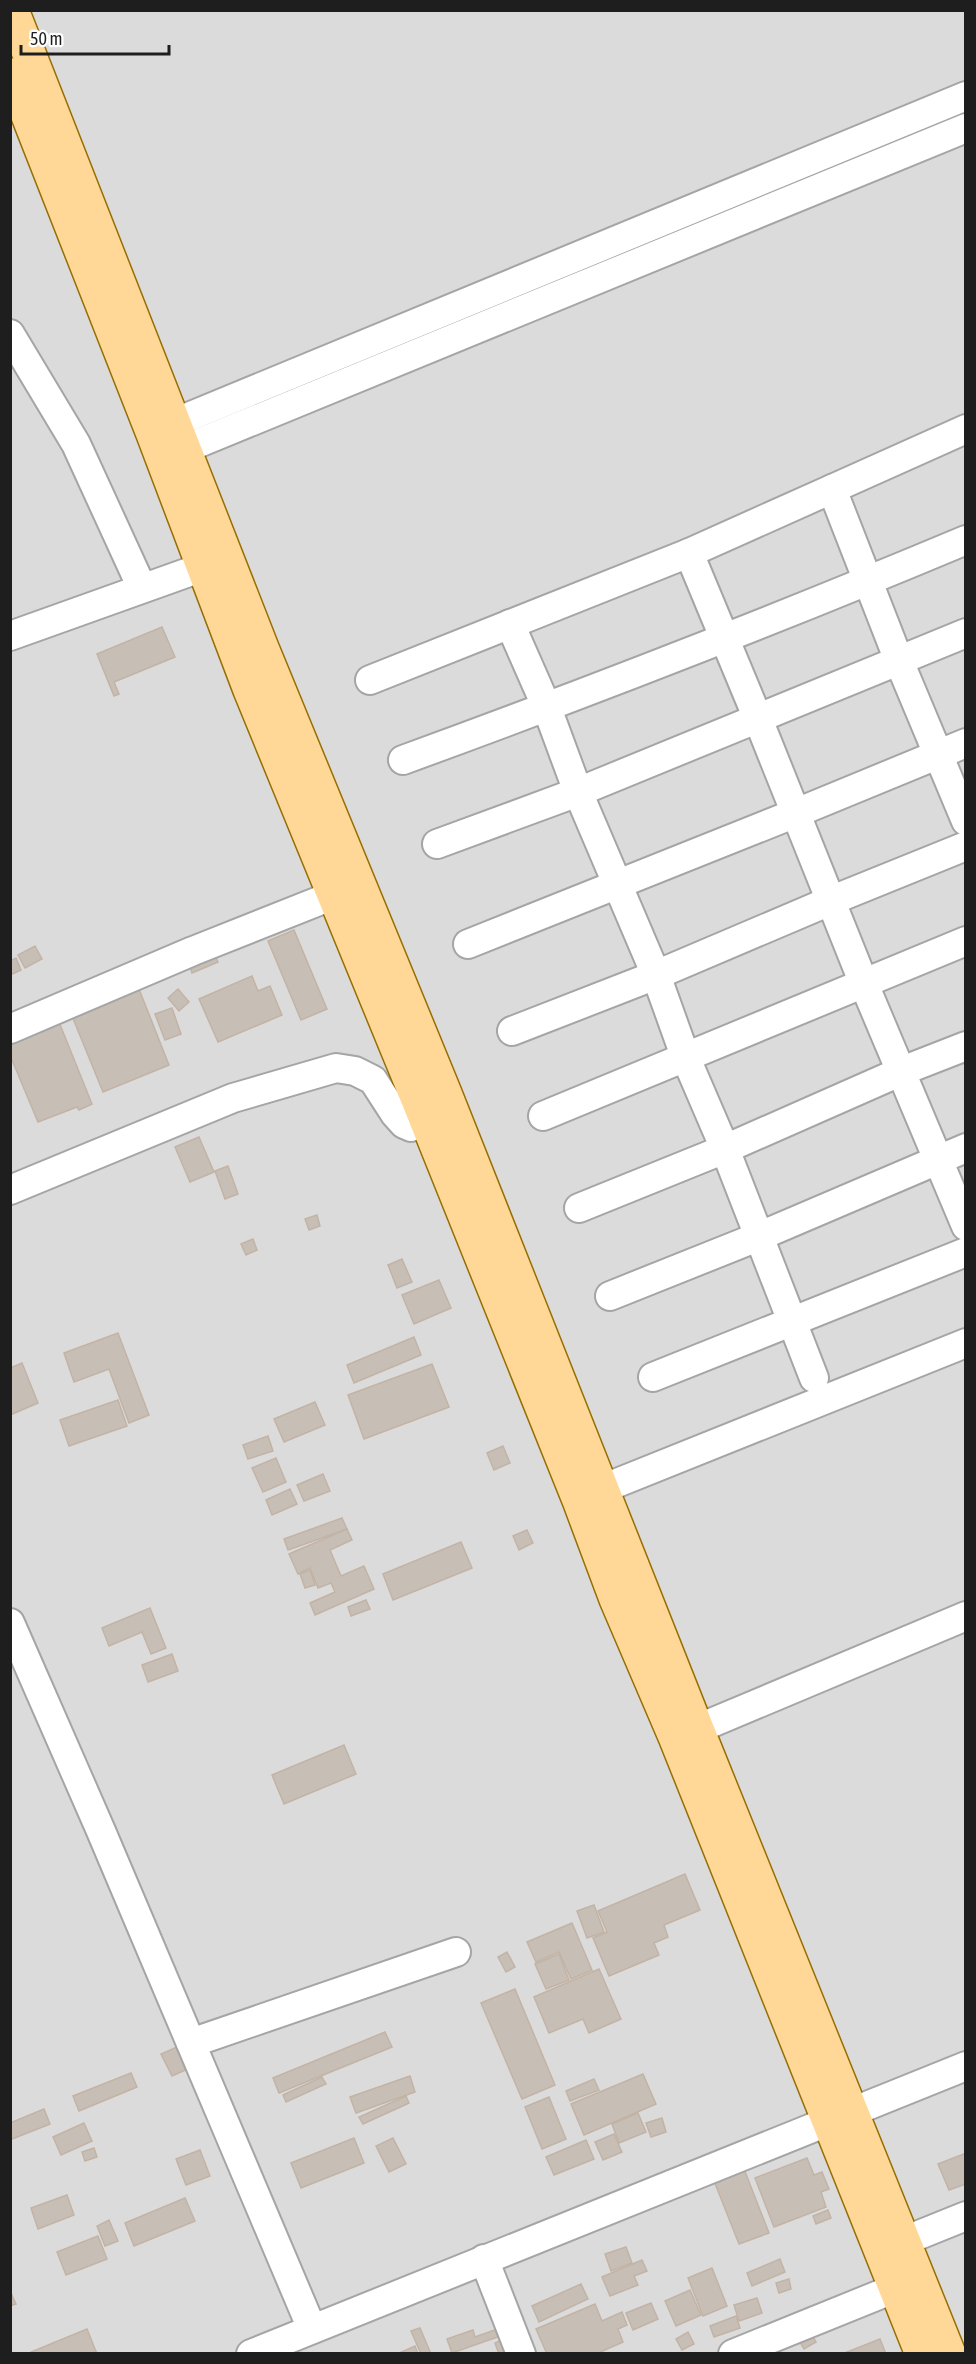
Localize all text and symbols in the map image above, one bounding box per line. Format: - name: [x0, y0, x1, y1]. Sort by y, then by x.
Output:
- scale bar: [21, 18, 170, 56]
- text: 50 m: [30, 28, 62, 49]

